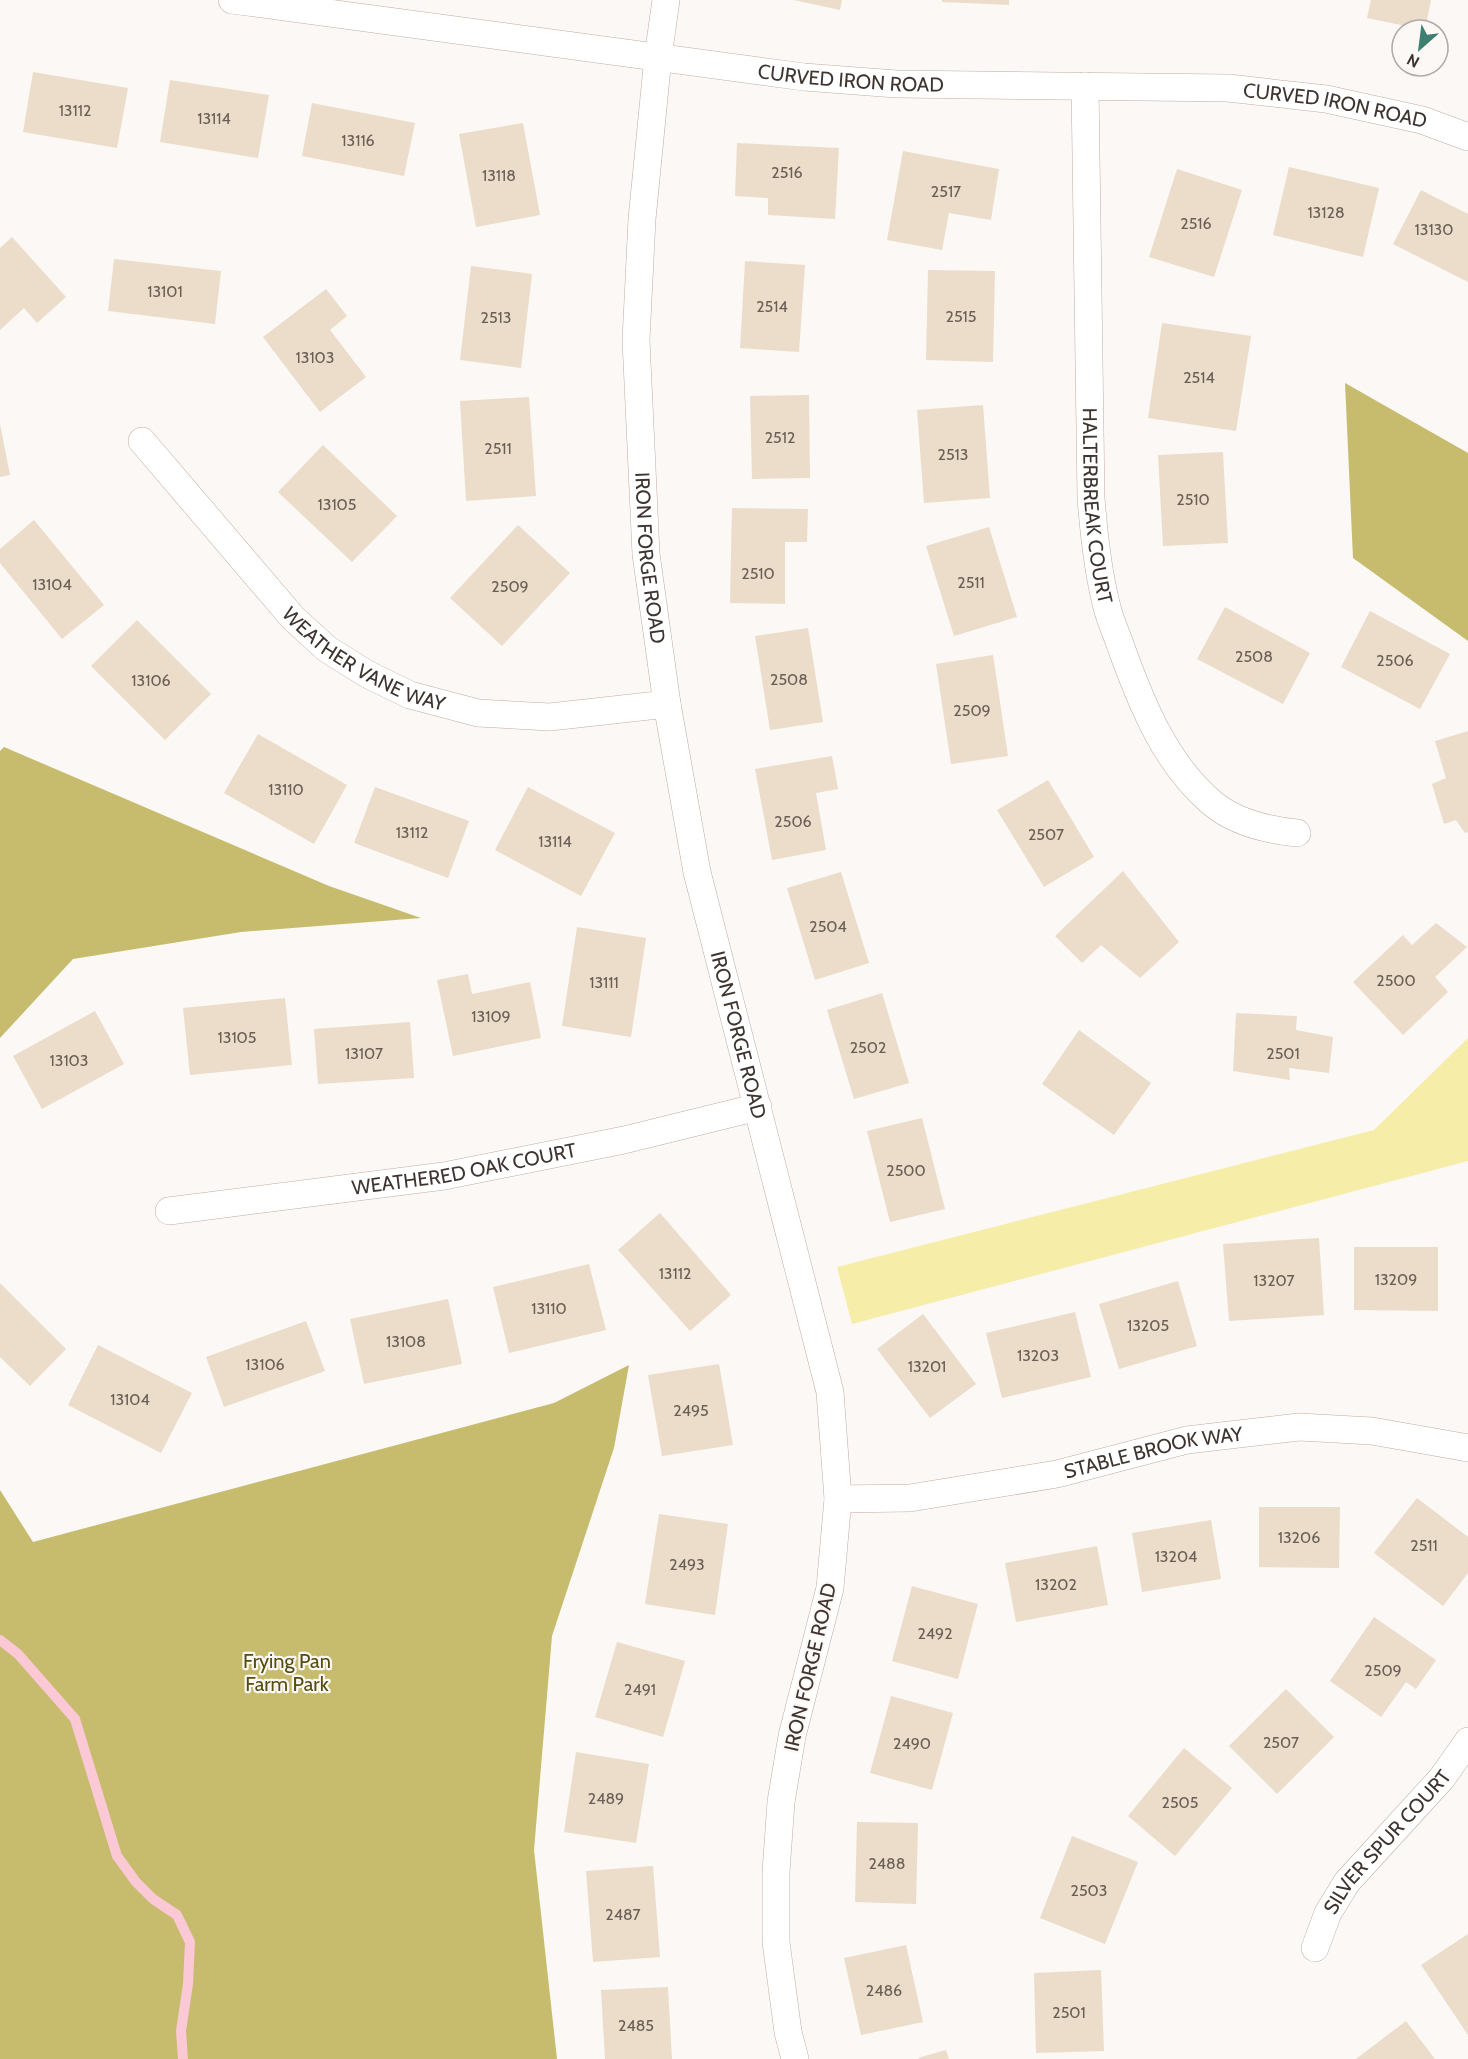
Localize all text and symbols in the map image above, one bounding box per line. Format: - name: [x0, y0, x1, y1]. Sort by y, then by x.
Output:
- north arrow: [1390, 18, 1450, 78]
- text: N: [1404, 50, 1423, 72]
- street label: CURVED IRON ROAD: [756, 59, 944, 97]
- street label: CURVED IRON ROAD: [1242, 78, 1429, 133]
- house number: 13112: [59, 101, 91, 120]
- house number: 13114: [197, 109, 231, 128]
- house number: 13116: [341, 131, 375, 150]
- house number: 2516: [771, 163, 803, 182]
- house number: 13118: [482, 166, 516, 185]
- house number: 2517: [931, 182, 961, 201]
- house number: 13128: [1307, 203, 1345, 222]
- house number: 2516: [1180, 214, 1212, 233]
- house number: 13130: [1415, 220, 1453, 239]
- house number: 13101: [147, 282, 183, 301]
- house number: 2514: [756, 297, 788, 316]
- house number: 2515: [946, 307, 976, 326]
- house number: 2513: [481, 308, 511, 327]
- house number: 13103: [296, 348, 334, 367]
- house number: 2514: [1183, 368, 1215, 387]
- street label: HALTERBREAK COURT: [1078, 407, 1118, 606]
- house number: 2512: [765, 428, 795, 447]
- house number: 2511: [484, 439, 512, 458]
- house number: 2513: [938, 445, 968, 464]
- street label: IRON FORGE ROAD: [630, 472, 670, 645]
- house number: 2510: [1176, 490, 1210, 509]
- house number: 13105: [318, 495, 356, 514]
- house number: 2510: [741, 564, 775, 583]
- house number: 2511: [957, 573, 985, 592]
- house number: 13104: [32, 575, 72, 594]
- house number: 2509: [491, 577, 529, 596]
- street label: WEATHER VANE WAY: [277, 602, 449, 716]
- house number: 2508: [1235, 647, 1273, 666]
- house number: 2506: [1376, 651, 1414, 670]
- house number: 2508: [770, 670, 808, 689]
- house number: 13106: [131, 671, 171, 690]
- house number: 2509: [953, 701, 991, 720]
- house number: 13110: [268, 780, 304, 799]
- house number: 2506: [774, 812, 812, 831]
- house number: 13112: [396, 823, 428, 842]
- house number: 2507: [1028, 825, 1064, 844]
- house number: 13114: [538, 832, 572, 851]
- house number: 2504: [809, 917, 847, 936]
- street label: IRON FORGE ROAD: [706, 949, 772, 1121]
- house number: 2500: [1376, 971, 1416, 990]
- house number: 13111: [589, 973, 619, 992]
- house number: 13109: [471, 1007, 511, 1026]
- house number: 13105: [218, 1028, 256, 1047]
- house number: 2502: [850, 1038, 886, 1057]
- house number: 13107: [345, 1044, 383, 1063]
- house number: 2501: [1266, 1044, 1300, 1063]
- house number: 13103: [50, 1051, 88, 1070]
- street label: WEATHERED OAK COURT: [350, 1138, 578, 1200]
- house number: 2500: [886, 1161, 926, 1180]
- house number: 13112: [659, 1264, 691, 1283]
- house number: 13209: [1375, 1270, 1417, 1289]
- house number: 13207: [1253, 1271, 1295, 1290]
- house number: 13110: [531, 1299, 567, 1318]
- house number: 13205: [1127, 1316, 1169, 1335]
- house number: 13108: [386, 1332, 426, 1351]
- house number: 13203: [1017, 1346, 1059, 1365]
- house number: 13106: [245, 1355, 285, 1374]
- house number: 13201: [908, 1357, 946, 1376]
- house number: 13104: [110, 1390, 150, 1409]
- house number: 2495: [673, 1401, 709, 1420]
- street label: STABLE BROOK WAY: [1062, 1422, 1245, 1484]
- house number: 13206: [1278, 1528, 1320, 1547]
- house number: 2511: [1410, 1536, 1438, 1555]
- house number: 13204: [1155, 1547, 1197, 1566]
- house number: 2493: [669, 1555, 705, 1574]
- house number: 13202: [1035, 1575, 1077, 1594]
- street label: IRON FORGE ROAD: [779, 1580, 841, 1754]
- house number: 2492: [917, 1624, 953, 1643]
- park label: Frying Pan Farm Park: [243, 1649, 331, 1696]
- house number: 2509: [1364, 1661, 1402, 1680]
- house number: 2491: [624, 1680, 656, 1699]
- house number: 2507: [1263, 1733, 1299, 1752]
- house number: 2490: [893, 1734, 931, 1753]
- street label: SILVER SPUR COURT: [1318, 1765, 1456, 1918]
- house number: 2489: [588, 1789, 624, 1808]
- house number: 2505: [1162, 1793, 1198, 1812]
- house number: 2488: [868, 1854, 906, 1873]
- house number: 2503: [1071, 1881, 1107, 1900]
- house number: 2487: [605, 1905, 641, 1924]
- house number: 2486: [866, 1981, 902, 2000]
- house number: 2501: [1052, 2003, 1086, 2022]
- house number: 2485: [618, 2016, 654, 2035]

